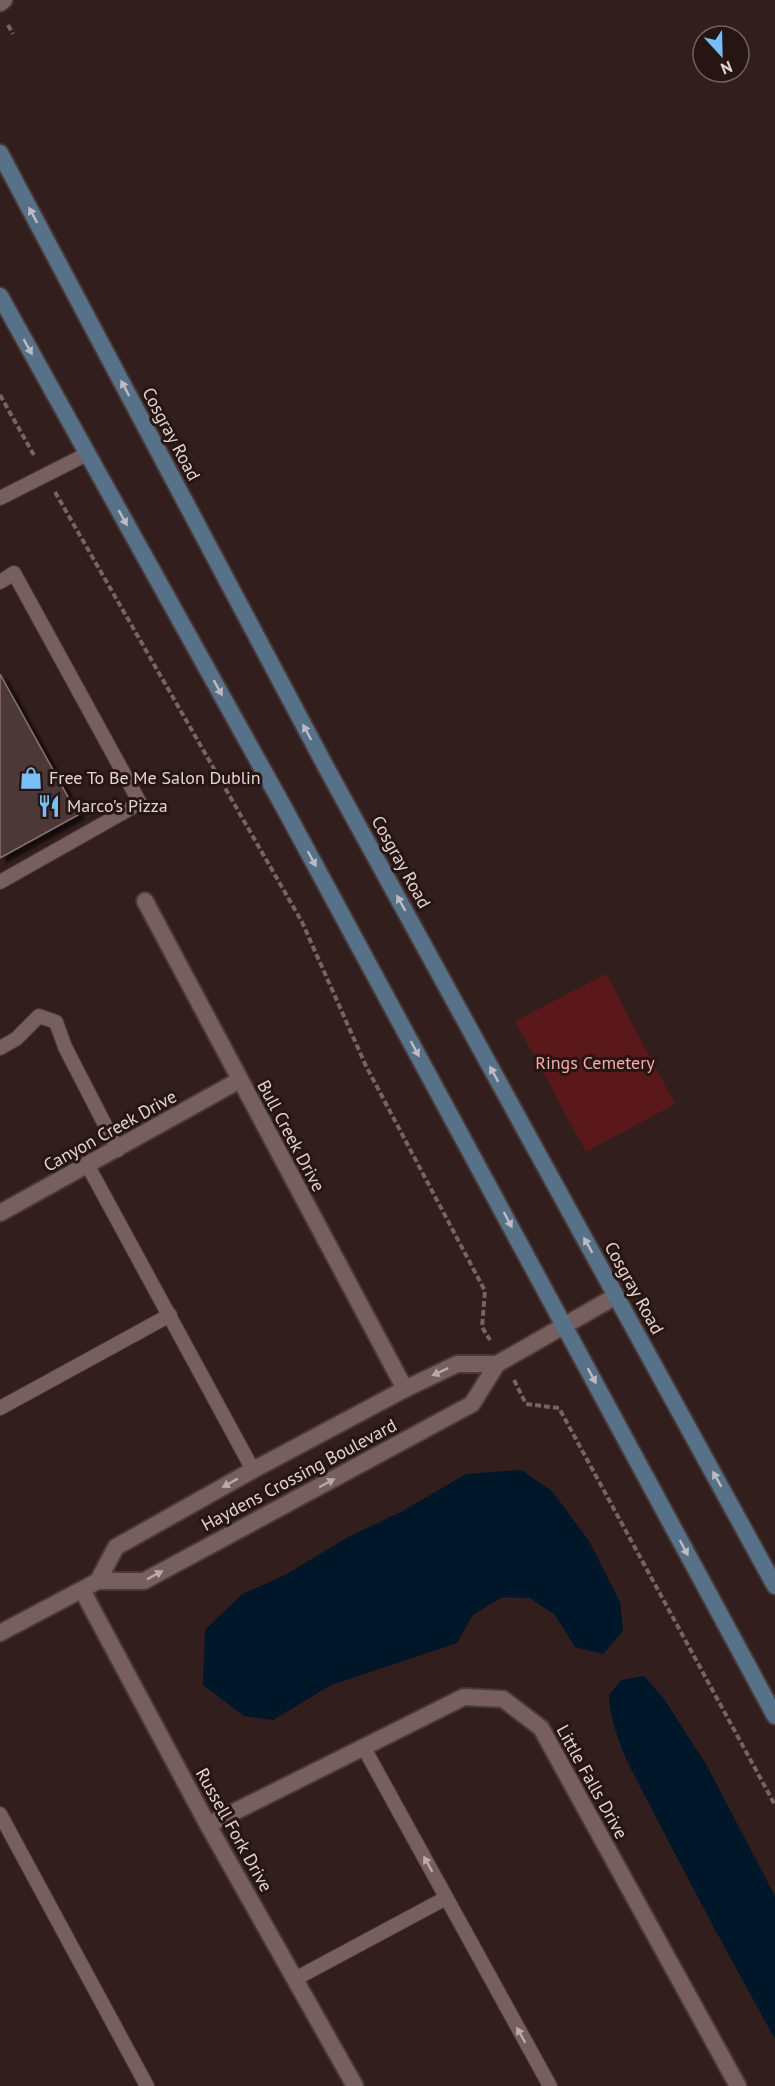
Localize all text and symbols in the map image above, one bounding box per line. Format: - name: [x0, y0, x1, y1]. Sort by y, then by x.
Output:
- north arrow: [691, 24, 751, 84]
- text: N: [718, 57, 735, 79]
- one-way arrow: [28, 207, 38, 224]
- one-way arrow: [23, 339, 33, 356]
- one-way arrow: [120, 379, 130, 396]
- street label: Cosgray Road: [137, 383, 206, 484]
- one-way arrow: [118, 509, 128, 526]
- one-way arrow: [213, 680, 223, 697]
- one-way arrow: [303, 723, 312, 740]
- shop icon: Free To Be Me Salon Dublin: [18, 765, 44, 791]
- place label: Free To Be Me Salon Dublin: [49, 766, 261, 789]
- restaurant icon: Marco's Pizza: [36, 793, 62, 819]
- place label: Marco's Pizza: [67, 794, 168, 817]
- street label: Cosgray Road: [367, 811, 436, 912]
- one-way arrow: [307, 850, 317, 867]
- one-way arrow: [396, 894, 406, 911]
- one-way arrow: [410, 1040, 420, 1057]
- park label: Rings Cemetery: [535, 1051, 655, 1074]
- one-way arrow: [489, 1065, 499, 1082]
- street label: Bull Creek Drive: [252, 1076, 330, 1195]
- street label: Canyon Creek Drive: [39, 1084, 180, 1177]
- one-way arrow: [503, 1212, 513, 1229]
- one-way arrow: [583, 1236, 593, 1253]
- street label: Cosgray Road: [600, 1237, 669, 1338]
- one-way arrow: [431, 1368, 448, 1377]
- one-way arrow: [587, 1368, 597, 1385]
- street label: Haydens Crossing Boulevard: [197, 1413, 400, 1536]
- one-way arrow: [711, 1471, 722, 1487]
- one-way arrow: [222, 1478, 239, 1488]
- one-way arrow: [318, 1478, 335, 1488]
- one-way arrow: [679, 1540, 689, 1557]
- one-way arrow: [147, 1570, 164, 1580]
- street label: Little Falls Drive: [552, 1721, 633, 1843]
- street label: Russell Fork Drive: [191, 1764, 278, 1896]
- one-way arrow: [423, 1855, 433, 1872]
- one-way arrow: [516, 2026, 526, 2043]

